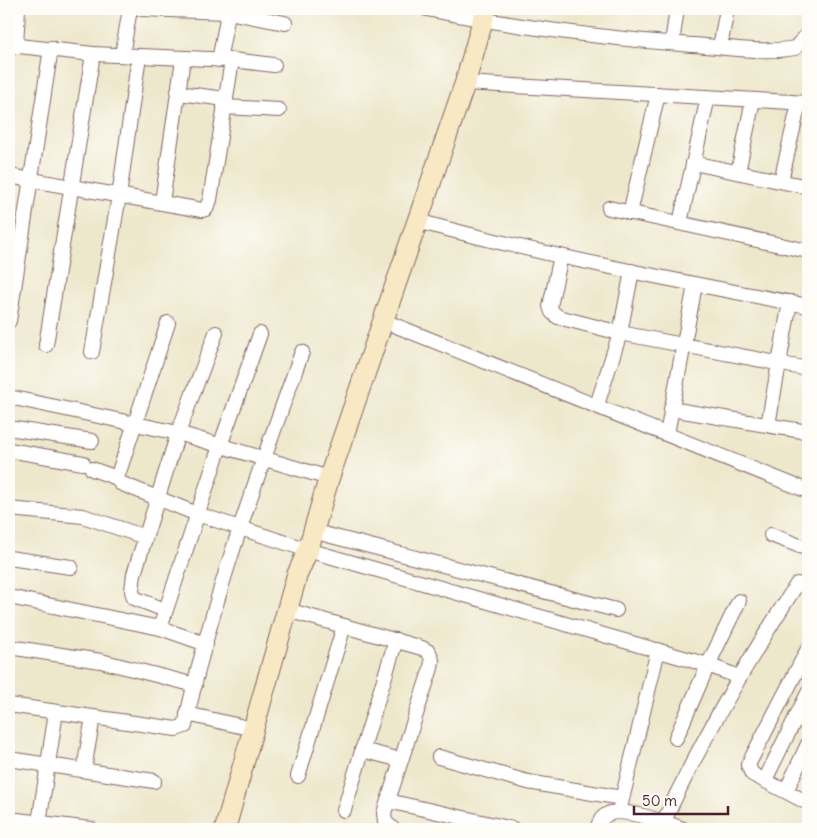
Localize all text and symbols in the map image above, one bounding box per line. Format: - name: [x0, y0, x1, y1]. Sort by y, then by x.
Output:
- scale bar: [634, 783, 728, 815]
- text: 50 m: [642, 791, 677, 810]

